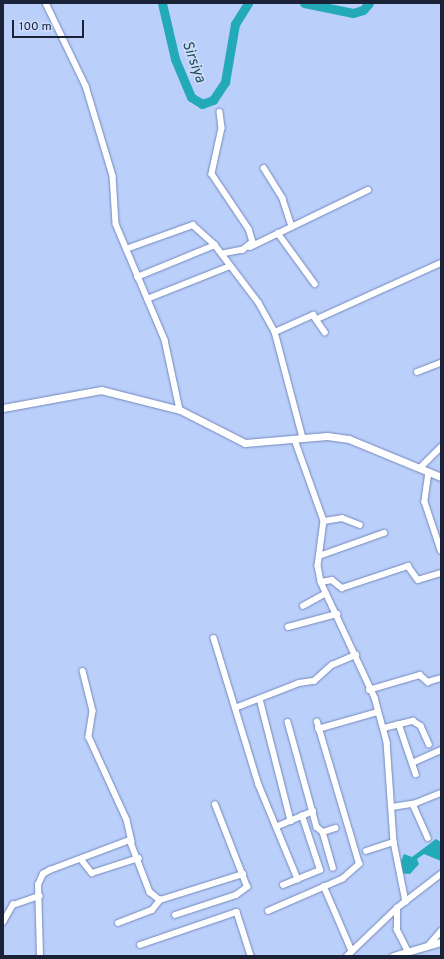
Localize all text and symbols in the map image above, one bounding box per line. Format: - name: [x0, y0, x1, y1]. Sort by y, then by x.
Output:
- scale bar: [14, 12, 86, 38]
- text: 100 m: [19, 19, 52, 35]
- water label: Sirsiya: [177, 39, 209, 85]

